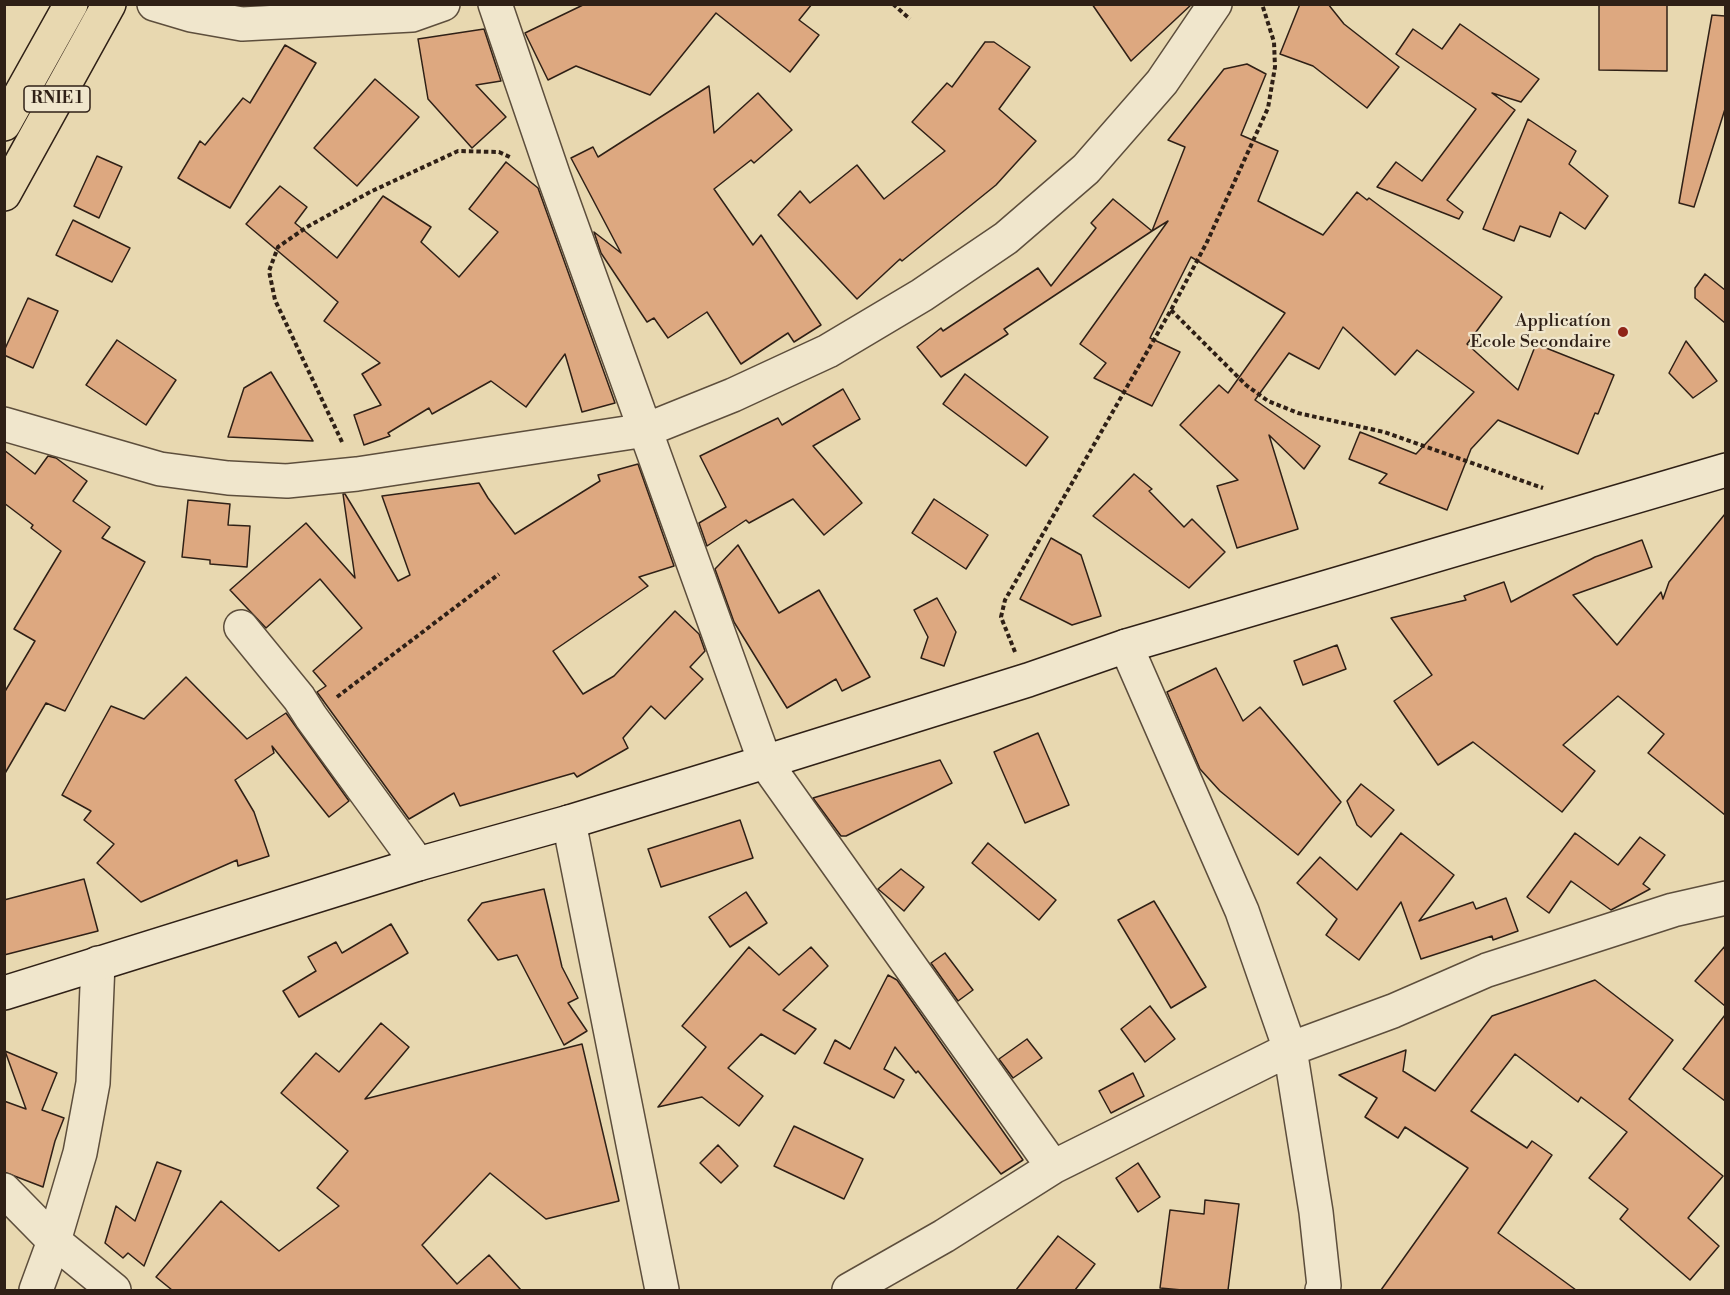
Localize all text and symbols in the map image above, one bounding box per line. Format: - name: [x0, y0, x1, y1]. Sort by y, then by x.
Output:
- road number: RNIE 1: [24, 86, 90, 112]
- place label: Applicatíon Ecole Secondaire: [1470, 311, 1611, 354]
- marker: Applicatíon Ecole Secondaire: [1616, 325, 1630, 339]

